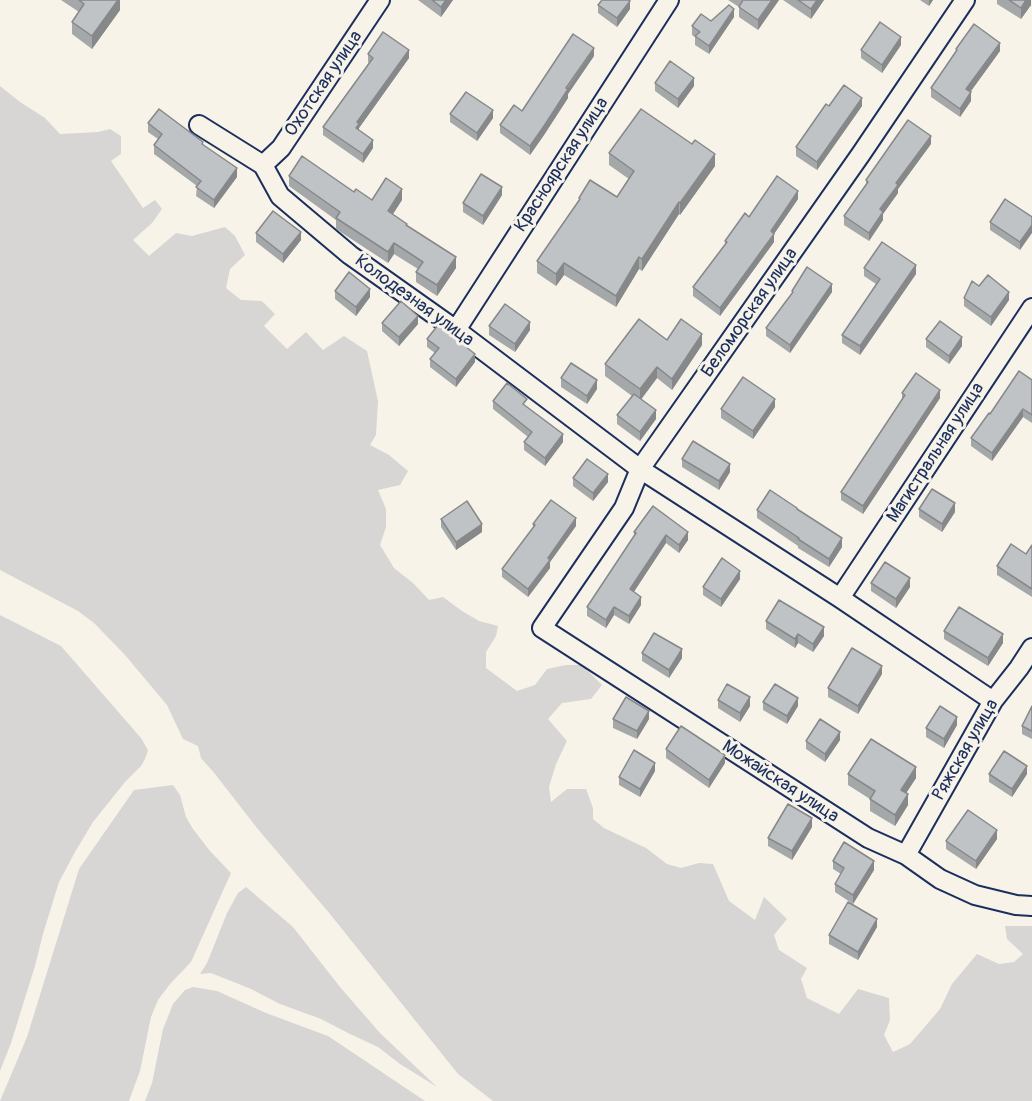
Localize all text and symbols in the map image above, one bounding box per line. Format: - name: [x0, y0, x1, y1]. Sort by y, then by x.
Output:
- street label: Охотская улица: [281, 27, 367, 141]
- street label: Красноярская улица: [510, 94, 614, 236]
- street label: Беломорская улица: [697, 244, 803, 382]
- street label: Колодезная улица: [350, 251, 478, 351]
- street label: Магистральная улица: [883, 379, 989, 527]
- street label: Ряжская улица: [928, 696, 1004, 804]
- street label: Можайская улица: [717, 736, 843, 828]

